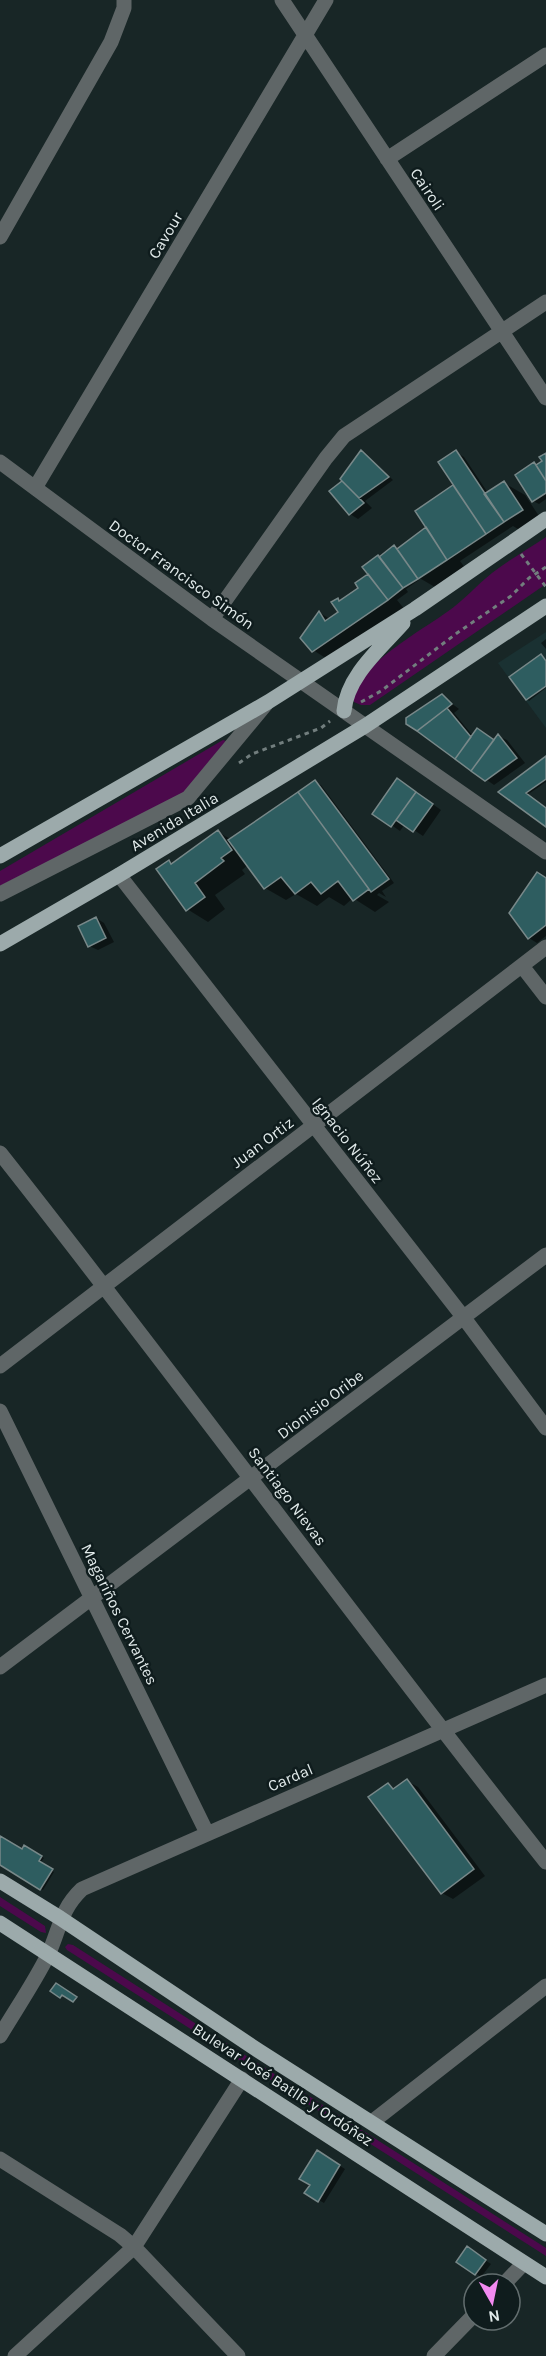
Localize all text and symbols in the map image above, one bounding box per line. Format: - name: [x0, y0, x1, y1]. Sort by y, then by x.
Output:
- street label: Cairoli: [407, 164, 449, 214]
- street label: Cavour: [144, 208, 187, 262]
- street label: Doctor Francisco Simón: [106, 515, 258, 633]
- street label: Avenida Italia: [127, 788, 222, 855]
- street label: Ignacio Núñez: [308, 1094, 387, 1187]
- street label: Juan Ortiz: [227, 1113, 297, 1172]
- street label: Dionisio Oribe: [274, 1366, 367, 1443]
- street label: Santiago Nievas: [244, 1443, 331, 1549]
- street label: Magariños Cervantes: [77, 1541, 162, 1688]
- street label: Cardal: [265, 1759, 316, 1795]
- street label: Bulevar José Batlle y Ordóñez: [189, 2019, 376, 2150]
- north arrow: [462, 2272, 522, 2332]
- text: N: [487, 2306, 501, 2327]

